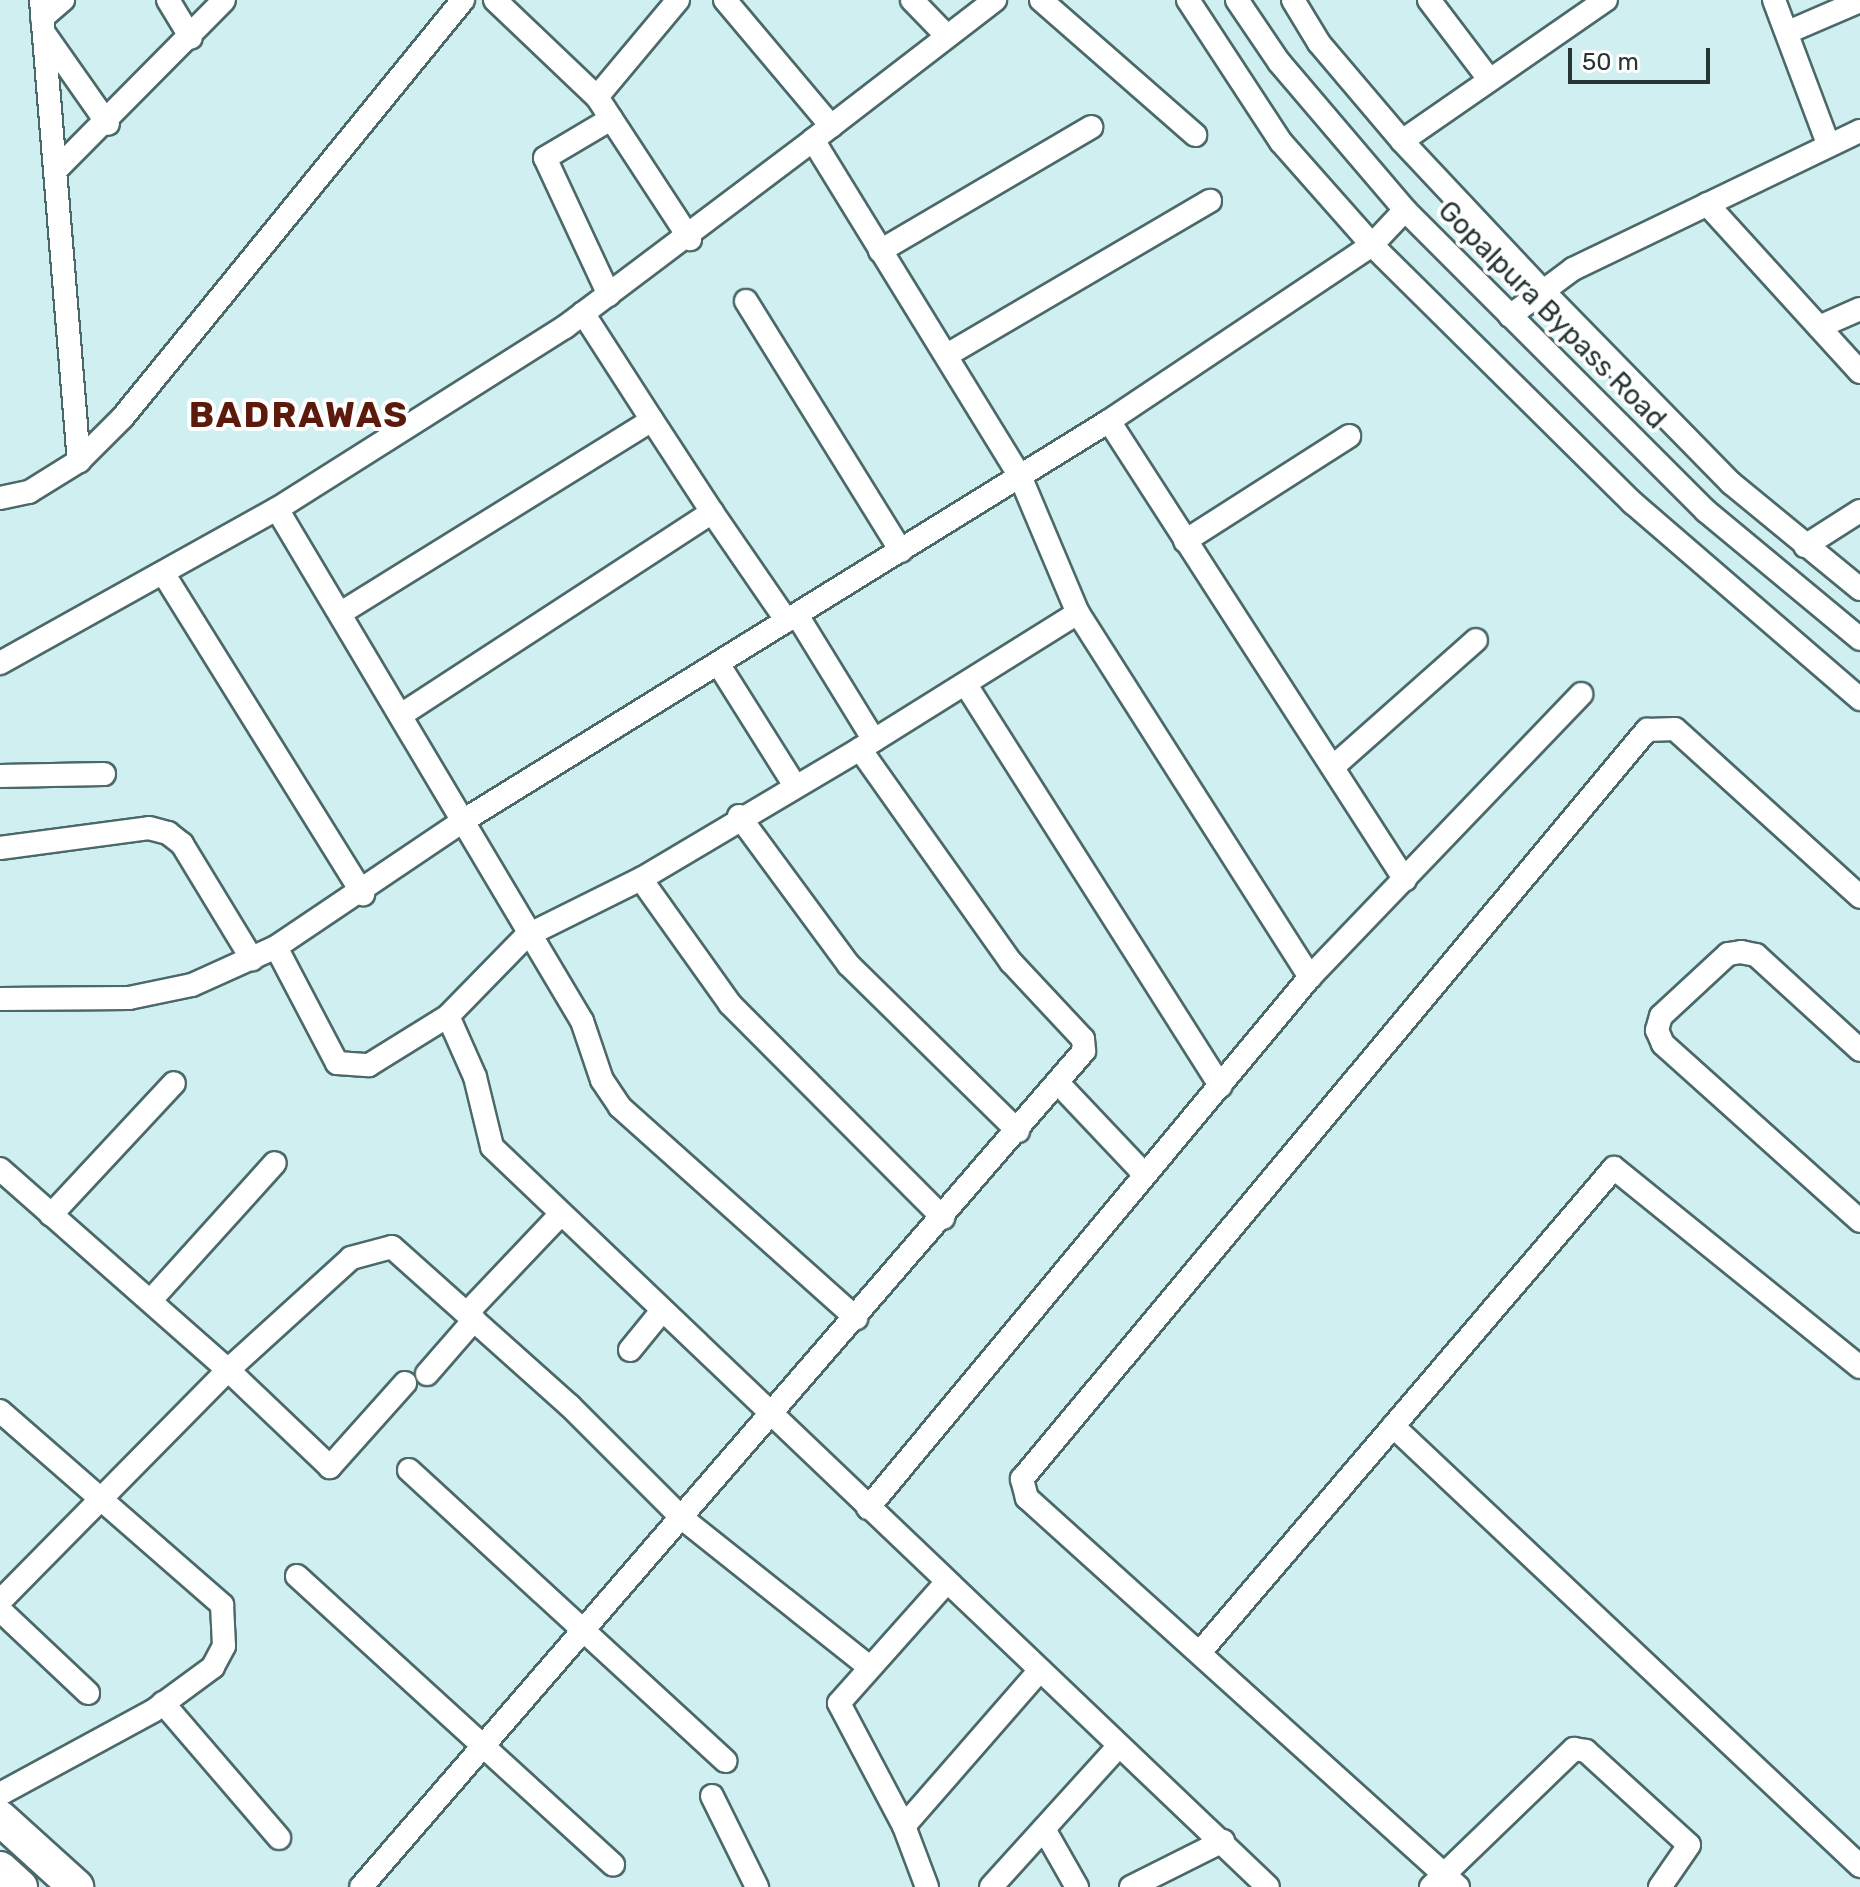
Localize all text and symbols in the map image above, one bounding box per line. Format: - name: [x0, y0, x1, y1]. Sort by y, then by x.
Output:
- scale bar: [1572, 32, 1714, 82]
- text: 50 m: [1582, 48, 1639, 76]
- street label: Gopalpura Bypass Road: [1431, 194, 1673, 436]
- district label: BADRAWAS: [189, 393, 409, 437]

